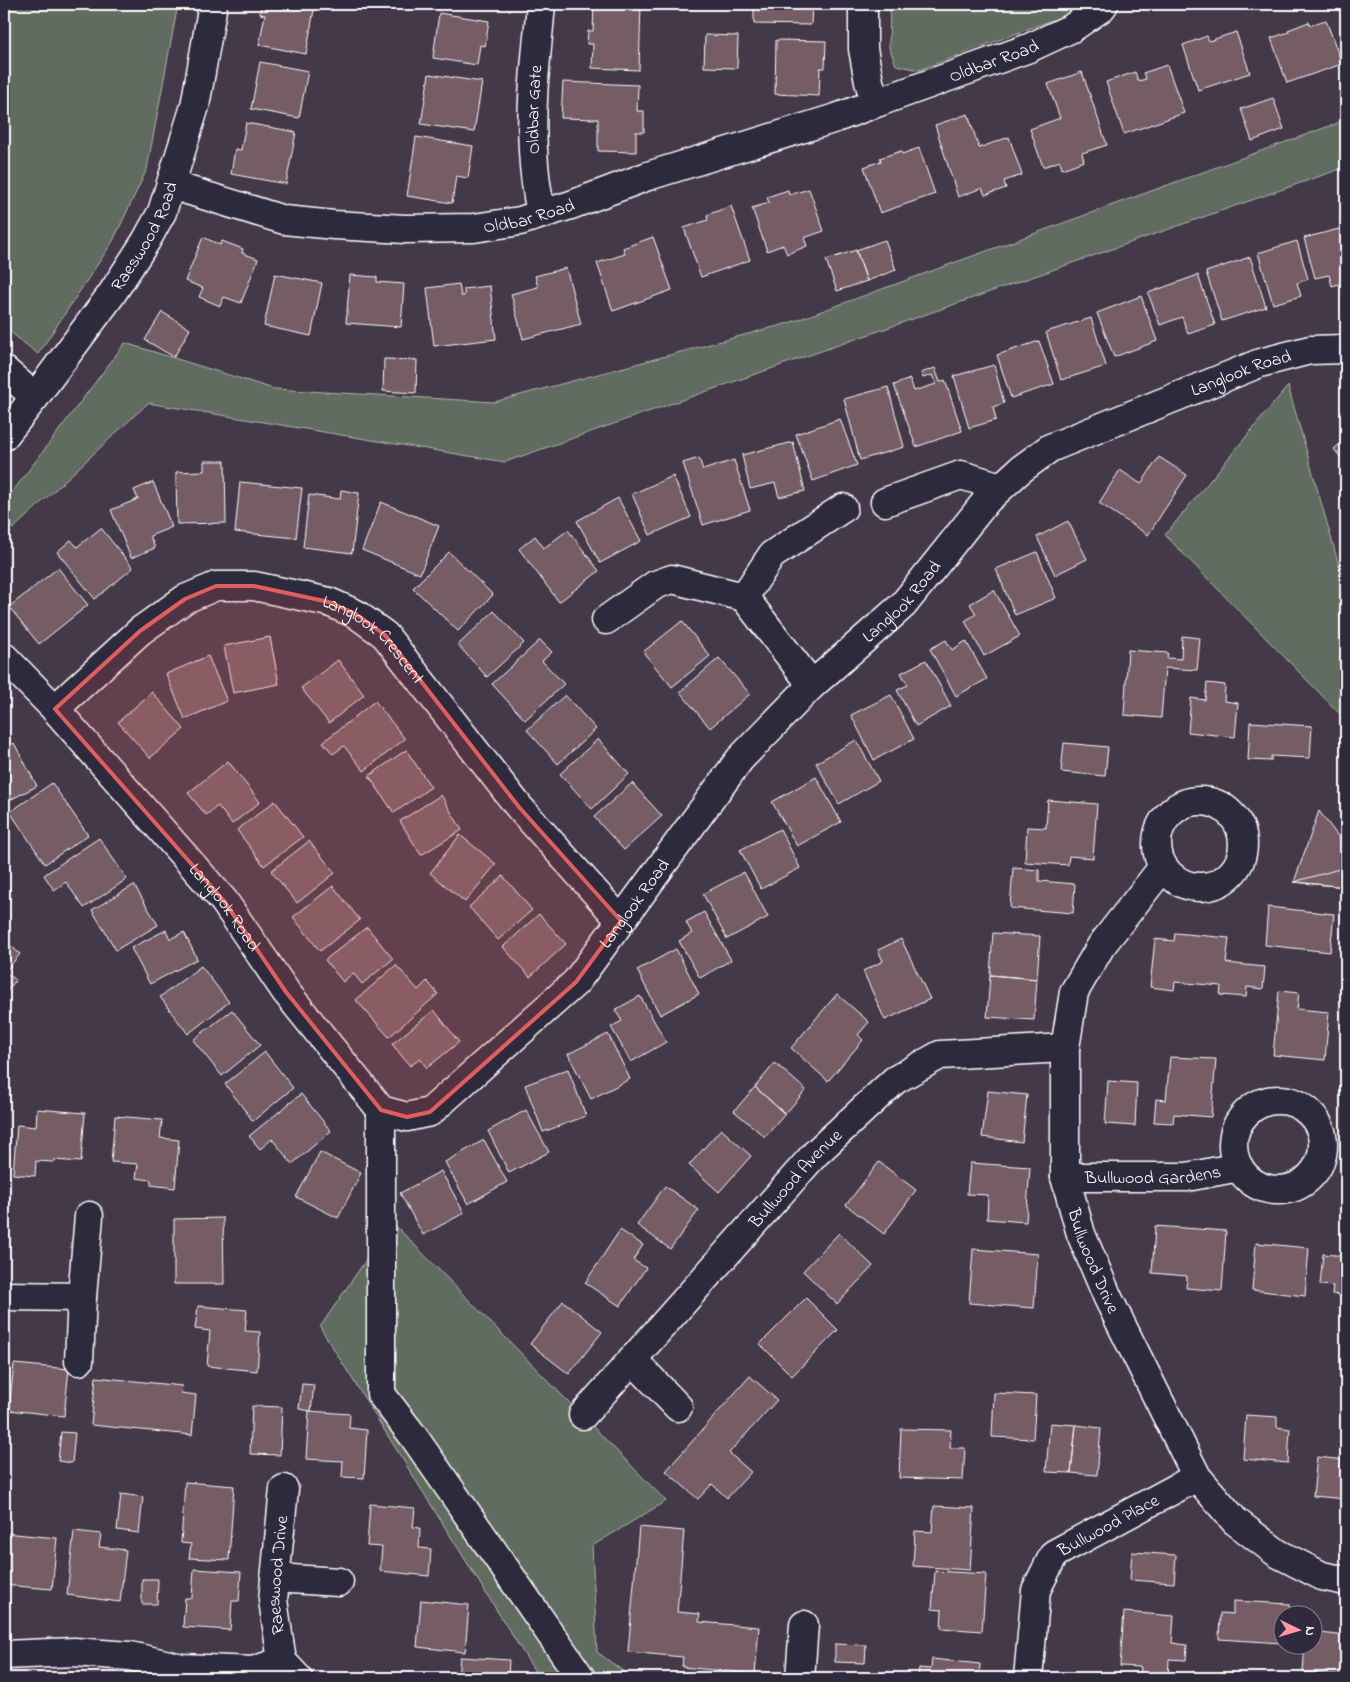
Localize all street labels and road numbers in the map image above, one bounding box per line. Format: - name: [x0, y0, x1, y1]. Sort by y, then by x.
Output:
- street label: Oldbar Road: [946, 34, 1044, 91]
- street label: Oldbar Gate: [521, 63, 550, 155]
- street label: Raeswood Road: [106, 179, 186, 297]
- street label: Oldbar Road: [482, 194, 578, 241]
- street label: Langlook Road: [1187, 344, 1294, 405]
- street label: Langlook Road: [857, 556, 949, 650]
- street label: Langlook Crescent: [320, 590, 430, 691]
- street label: Langlook Road: [594, 854, 677, 955]
- street label: Langlook Road: [181, 858, 266, 957]
- street label: Bullwood Avenue: [743, 1123, 850, 1236]
- street label: Bullwood Gardens: [1084, 1160, 1223, 1192]
- street label: Bullwood Drive: [1059, 1205, 1125, 1319]
- street label: Bullwood Place: [1053, 1488, 1165, 1565]
- street label: Raeswood Drive: [262, 1514, 296, 1636]

